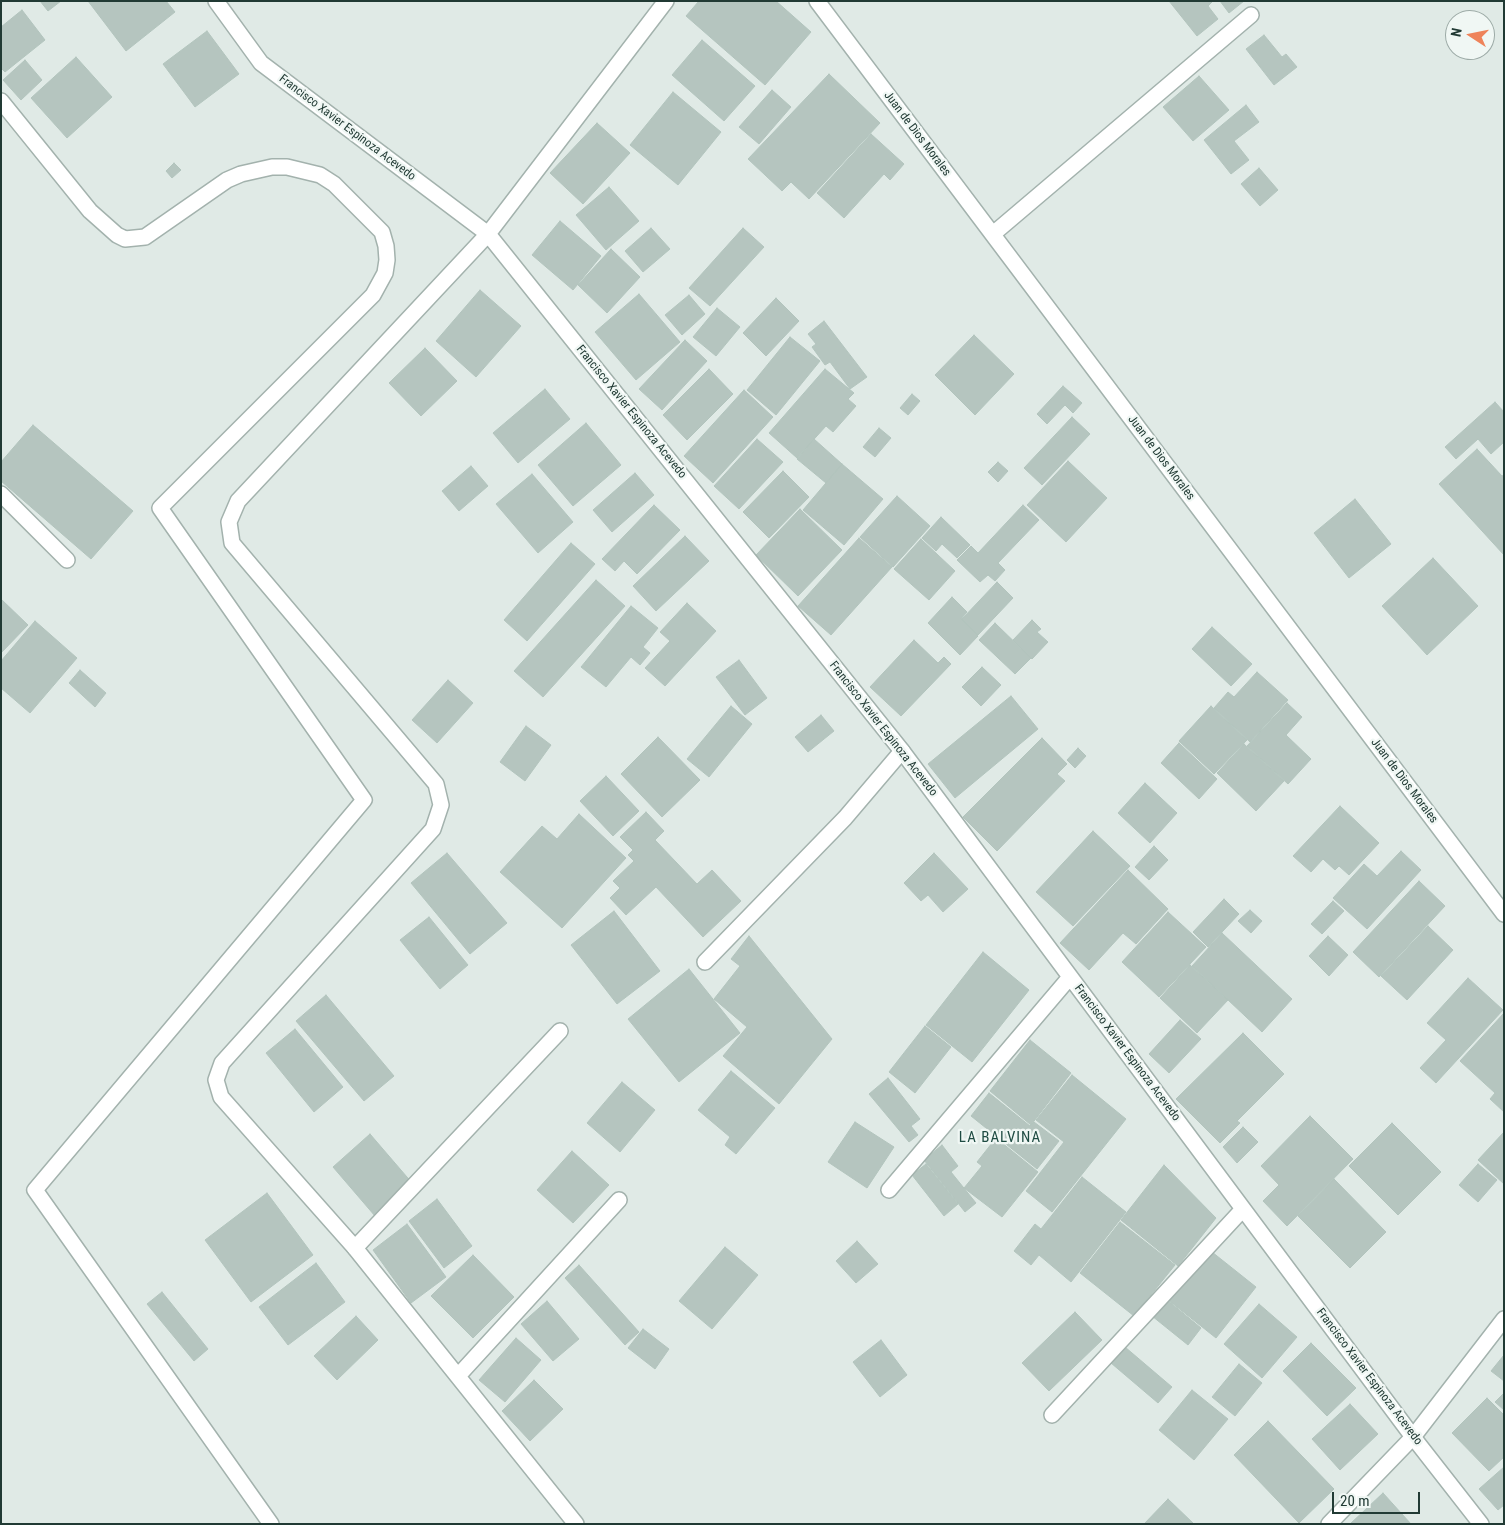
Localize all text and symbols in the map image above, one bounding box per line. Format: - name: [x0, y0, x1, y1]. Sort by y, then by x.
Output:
- north arrow: [1445, 10, 1495, 60]
- text: N: [1448, 27, 1465, 38]
- street label: Francisco Xavier Espinoza Acevedo: [276, 72, 418, 184]
- street label: Juan de Dios Morales: [880, 89, 954, 179]
- street label: Francisco Xavier Espinoza Acevedo: [573, 343, 689, 481]
- street label: Juan de Dios Morales: [1124, 413, 1198, 503]
- street label: Francisco Xavier Espinoza Acevedo: [826, 659, 940, 799]
- street label: Juan de Dios Morales: [1367, 736, 1441, 826]
- street label: Francisco Xavier Espinoza Acevedo: [1071, 982, 1183, 1124]
- district label: LA BALVINA: [958, 1129, 1042, 1147]
- street label: Francisco Xavier Espinoza Acevedo: [1313, 1306, 1425, 1448]
- scale bar: [1335, 1482, 1422, 1514]
- text: 20 m: [1340, 1492, 1370, 1510]

